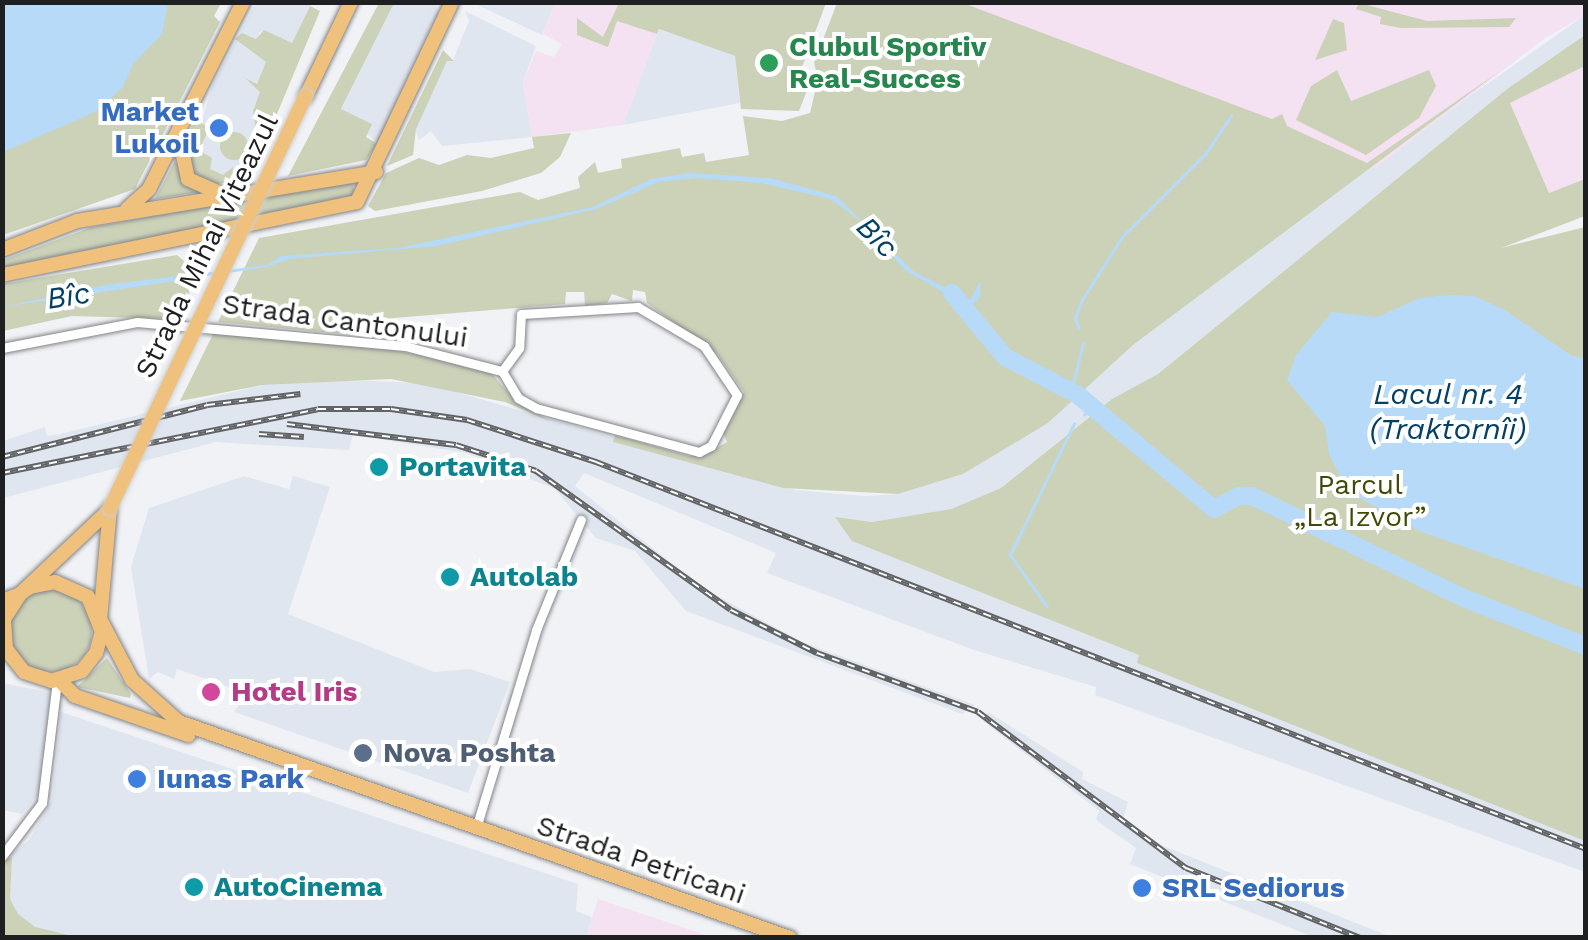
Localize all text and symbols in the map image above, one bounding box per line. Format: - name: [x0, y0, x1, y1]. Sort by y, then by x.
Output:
- place label: Clubul Sportiv Real-Succes: [789, 30, 987, 96]
- marker: Clubul Sportiv Real-Succes: [758, 52, 780, 74]
- place label: Market Lukoil: [100, 95, 199, 161]
- street label: Strada Mihai Viteazul: [128, 108, 286, 384]
- marker: Market Lukoil: [208, 117, 230, 139]
- water label: Bîc: [849, 209, 905, 265]
- water label: Bîc: [44, 275, 92, 317]
- street label: Strada Cantonului: [220, 287, 470, 355]
- water label: Lacul nr. 4 (Traktornîi): [1369, 376, 1527, 446]
- place label: Portavita: [399, 450, 526, 484]
- marker: Portavita: [368, 456, 390, 478]
- park label: Parcul „La Izvor”: [1293, 468, 1427, 534]
- place label: Autolab: [470, 560, 578, 594]
- marker: Autolab: [439, 566, 461, 588]
- place label: Hotel Iris: [231, 675, 358, 709]
- marker: Hotel Iris: [200, 681, 222, 703]
- place label: Nova Poshta: [383, 736, 556, 770]
- marker: Nova Poshta: [352, 742, 374, 764]
- place label: Iunas Park: [157, 762, 304, 796]
- marker: Iunas Park: [126, 768, 148, 790]
- street label: Strada Petricani: [532, 808, 750, 912]
- place label: AutoCinema: [214, 870, 383, 904]
- place label: SRL Sediorus: [1162, 871, 1345, 905]
- marker: AutoCinema: [183, 876, 205, 898]
- marker: SRL Sediorus: [1131, 877, 1153, 899]

